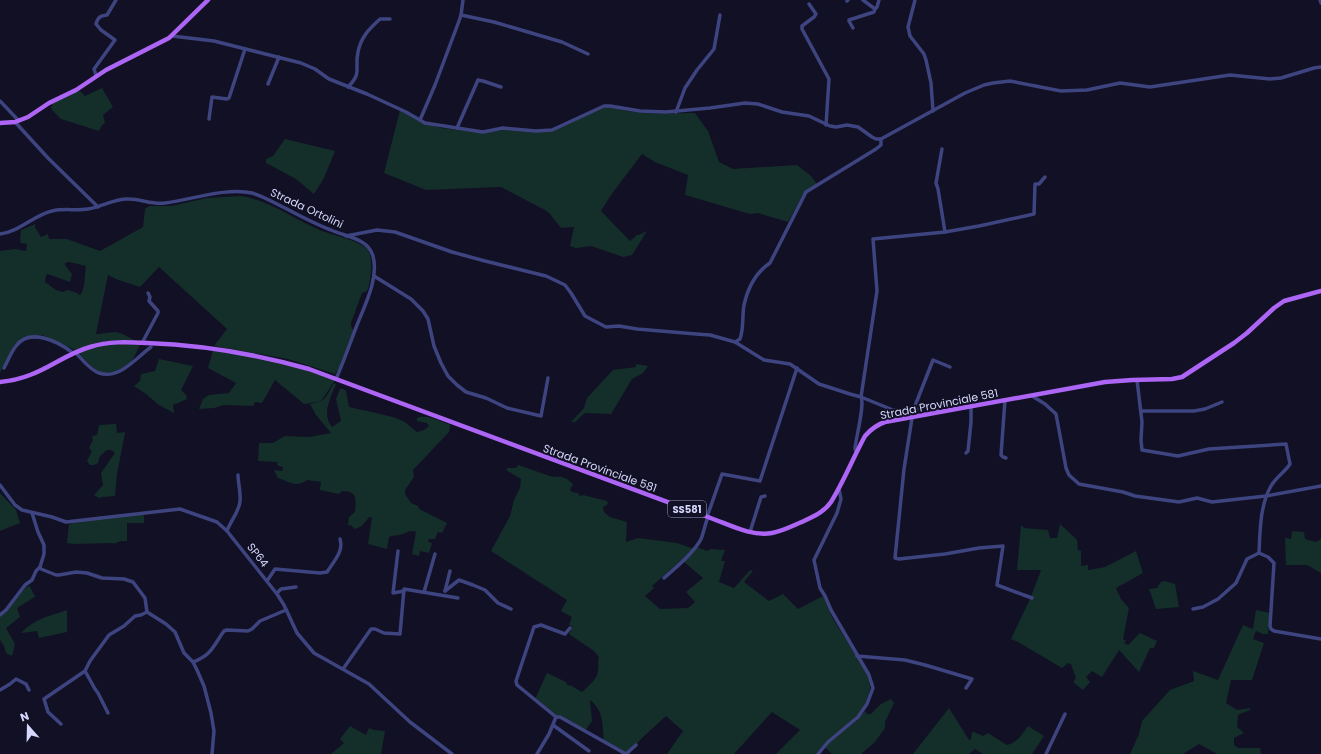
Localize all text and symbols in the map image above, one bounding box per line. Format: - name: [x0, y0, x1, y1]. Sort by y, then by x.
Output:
- street label: Strada Ortolini: [268, 184, 346, 232]
- street label: Strada Provinciale 581: [879, 385, 999, 423]
- street label: Strada Provinciale 581: [541, 440, 659, 496]
- road number: SS581: [668, 501, 706, 517]
- street label: SP64: [243, 540, 273, 571]
- north arrow: [8, 706, 48, 746]
- text: N: [18, 708, 31, 726]

